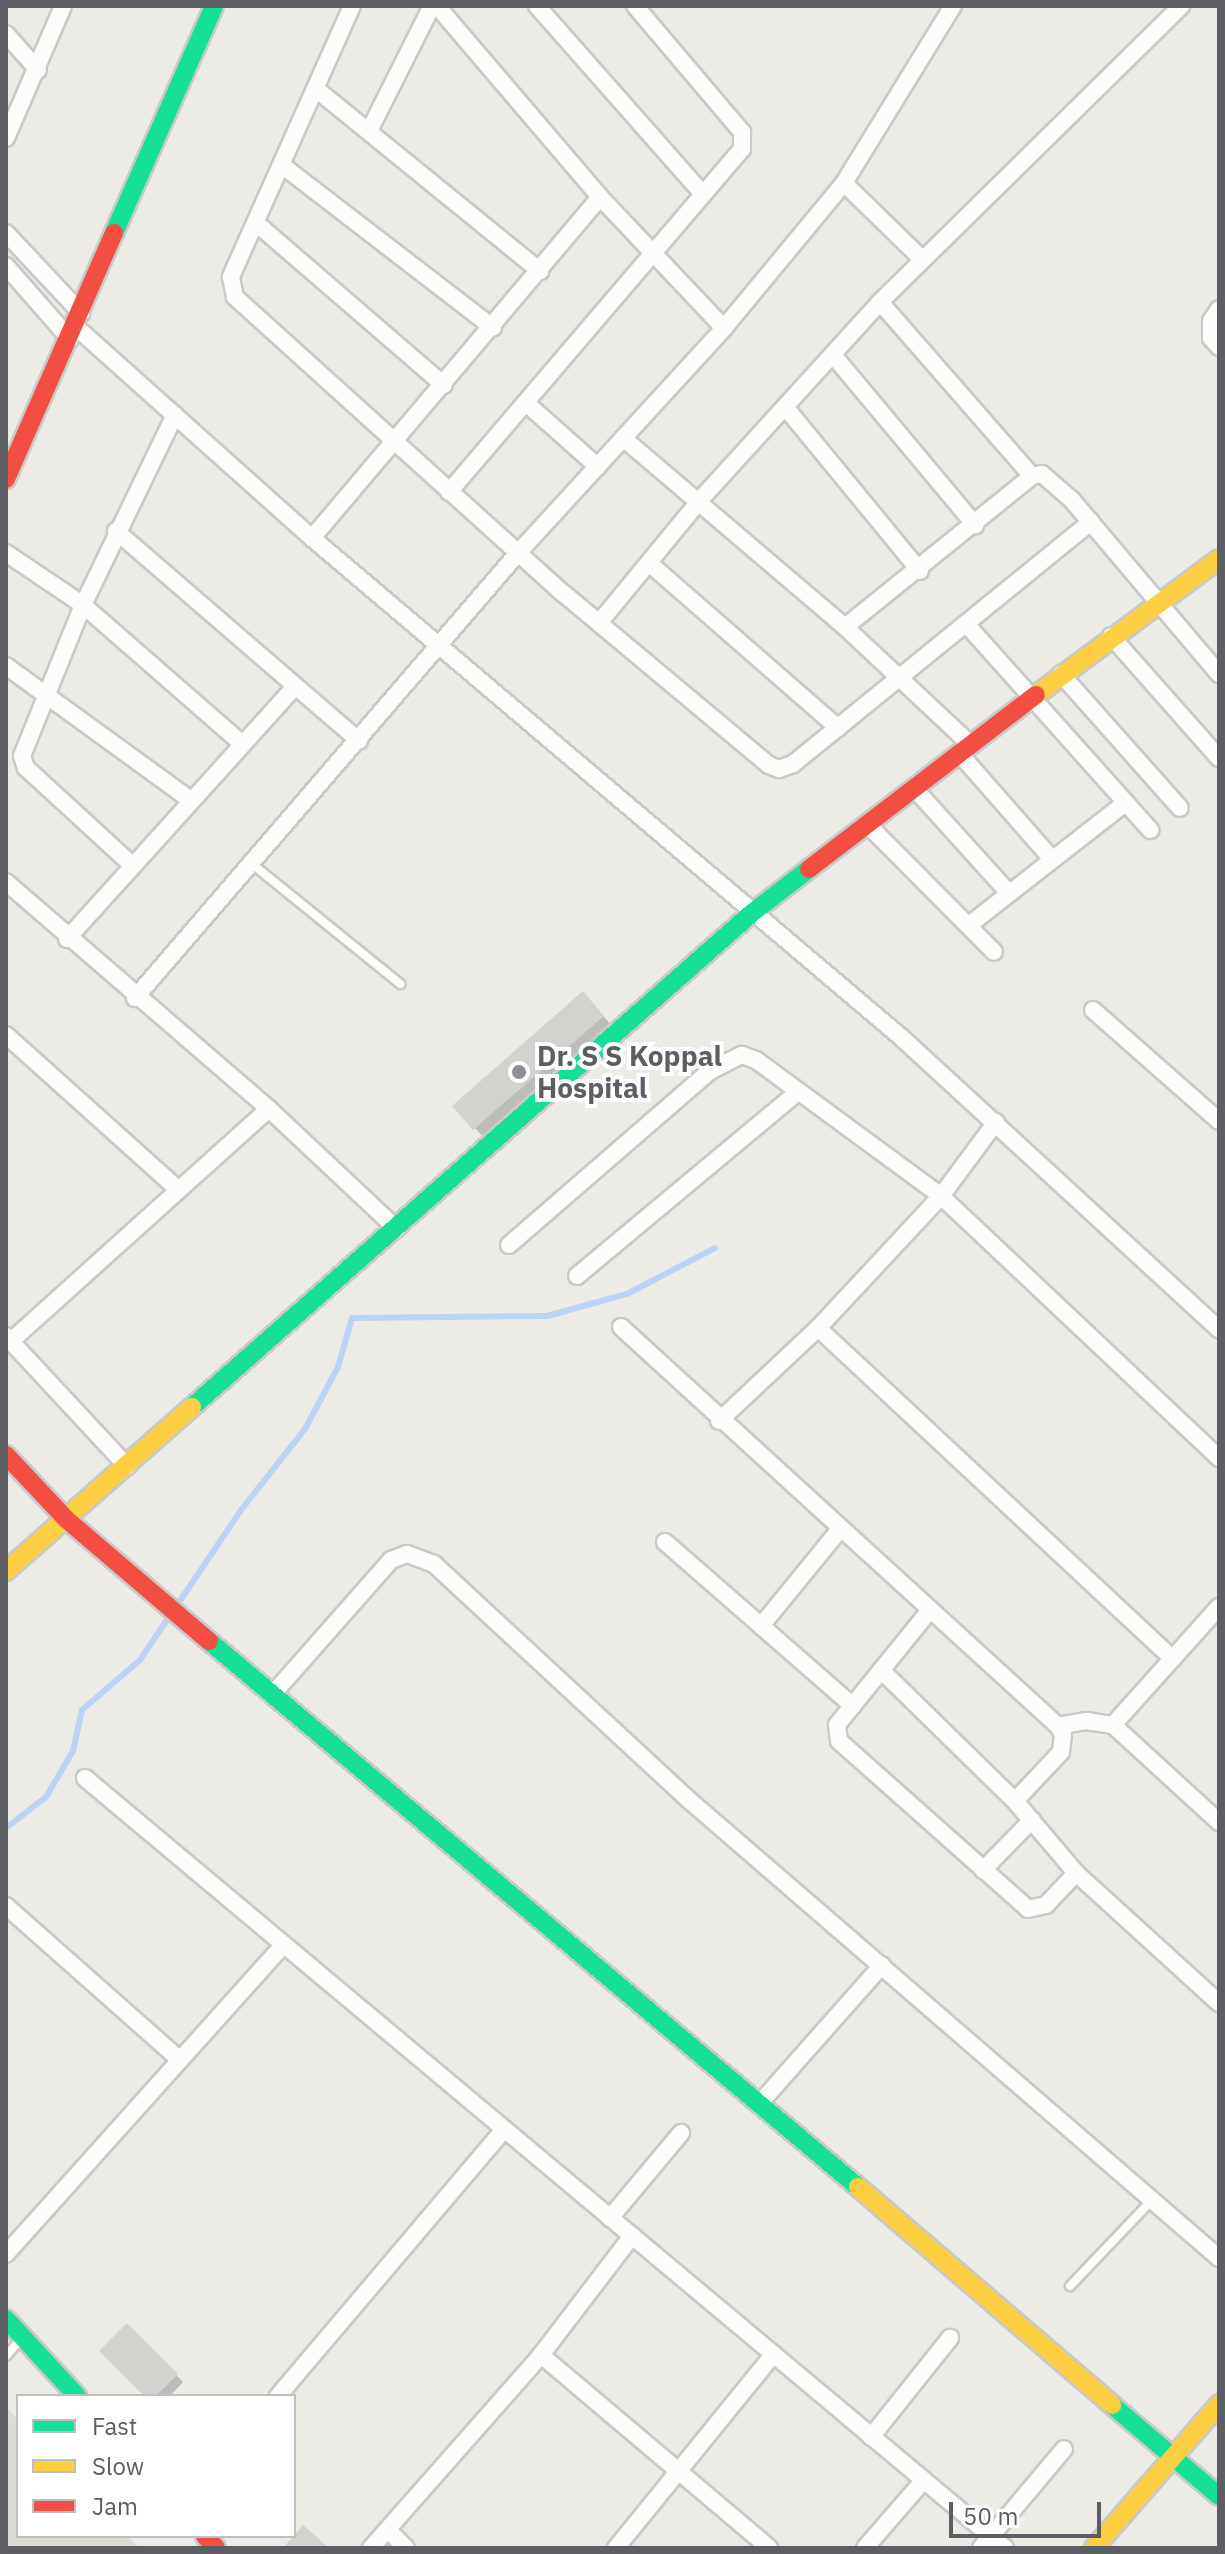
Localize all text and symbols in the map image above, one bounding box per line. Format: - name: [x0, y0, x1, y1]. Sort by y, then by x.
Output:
- place label: Dr. S S Koppal Hospital: [537, 1039, 722, 1105]
- marker: Dr. S S Koppal Hospital: [508, 1061, 530, 1083]
- legend: [16, 2394, 296, 2538]
- text: Fast: [92, 2410, 137, 2442]
- text: Slow: [92, 2450, 144, 2482]
- scale bar: [953, 2486, 1105, 2536]
- text: Jam: [92, 2490, 138, 2522]
- text: 50 m: [963, 2500, 1018, 2532]

